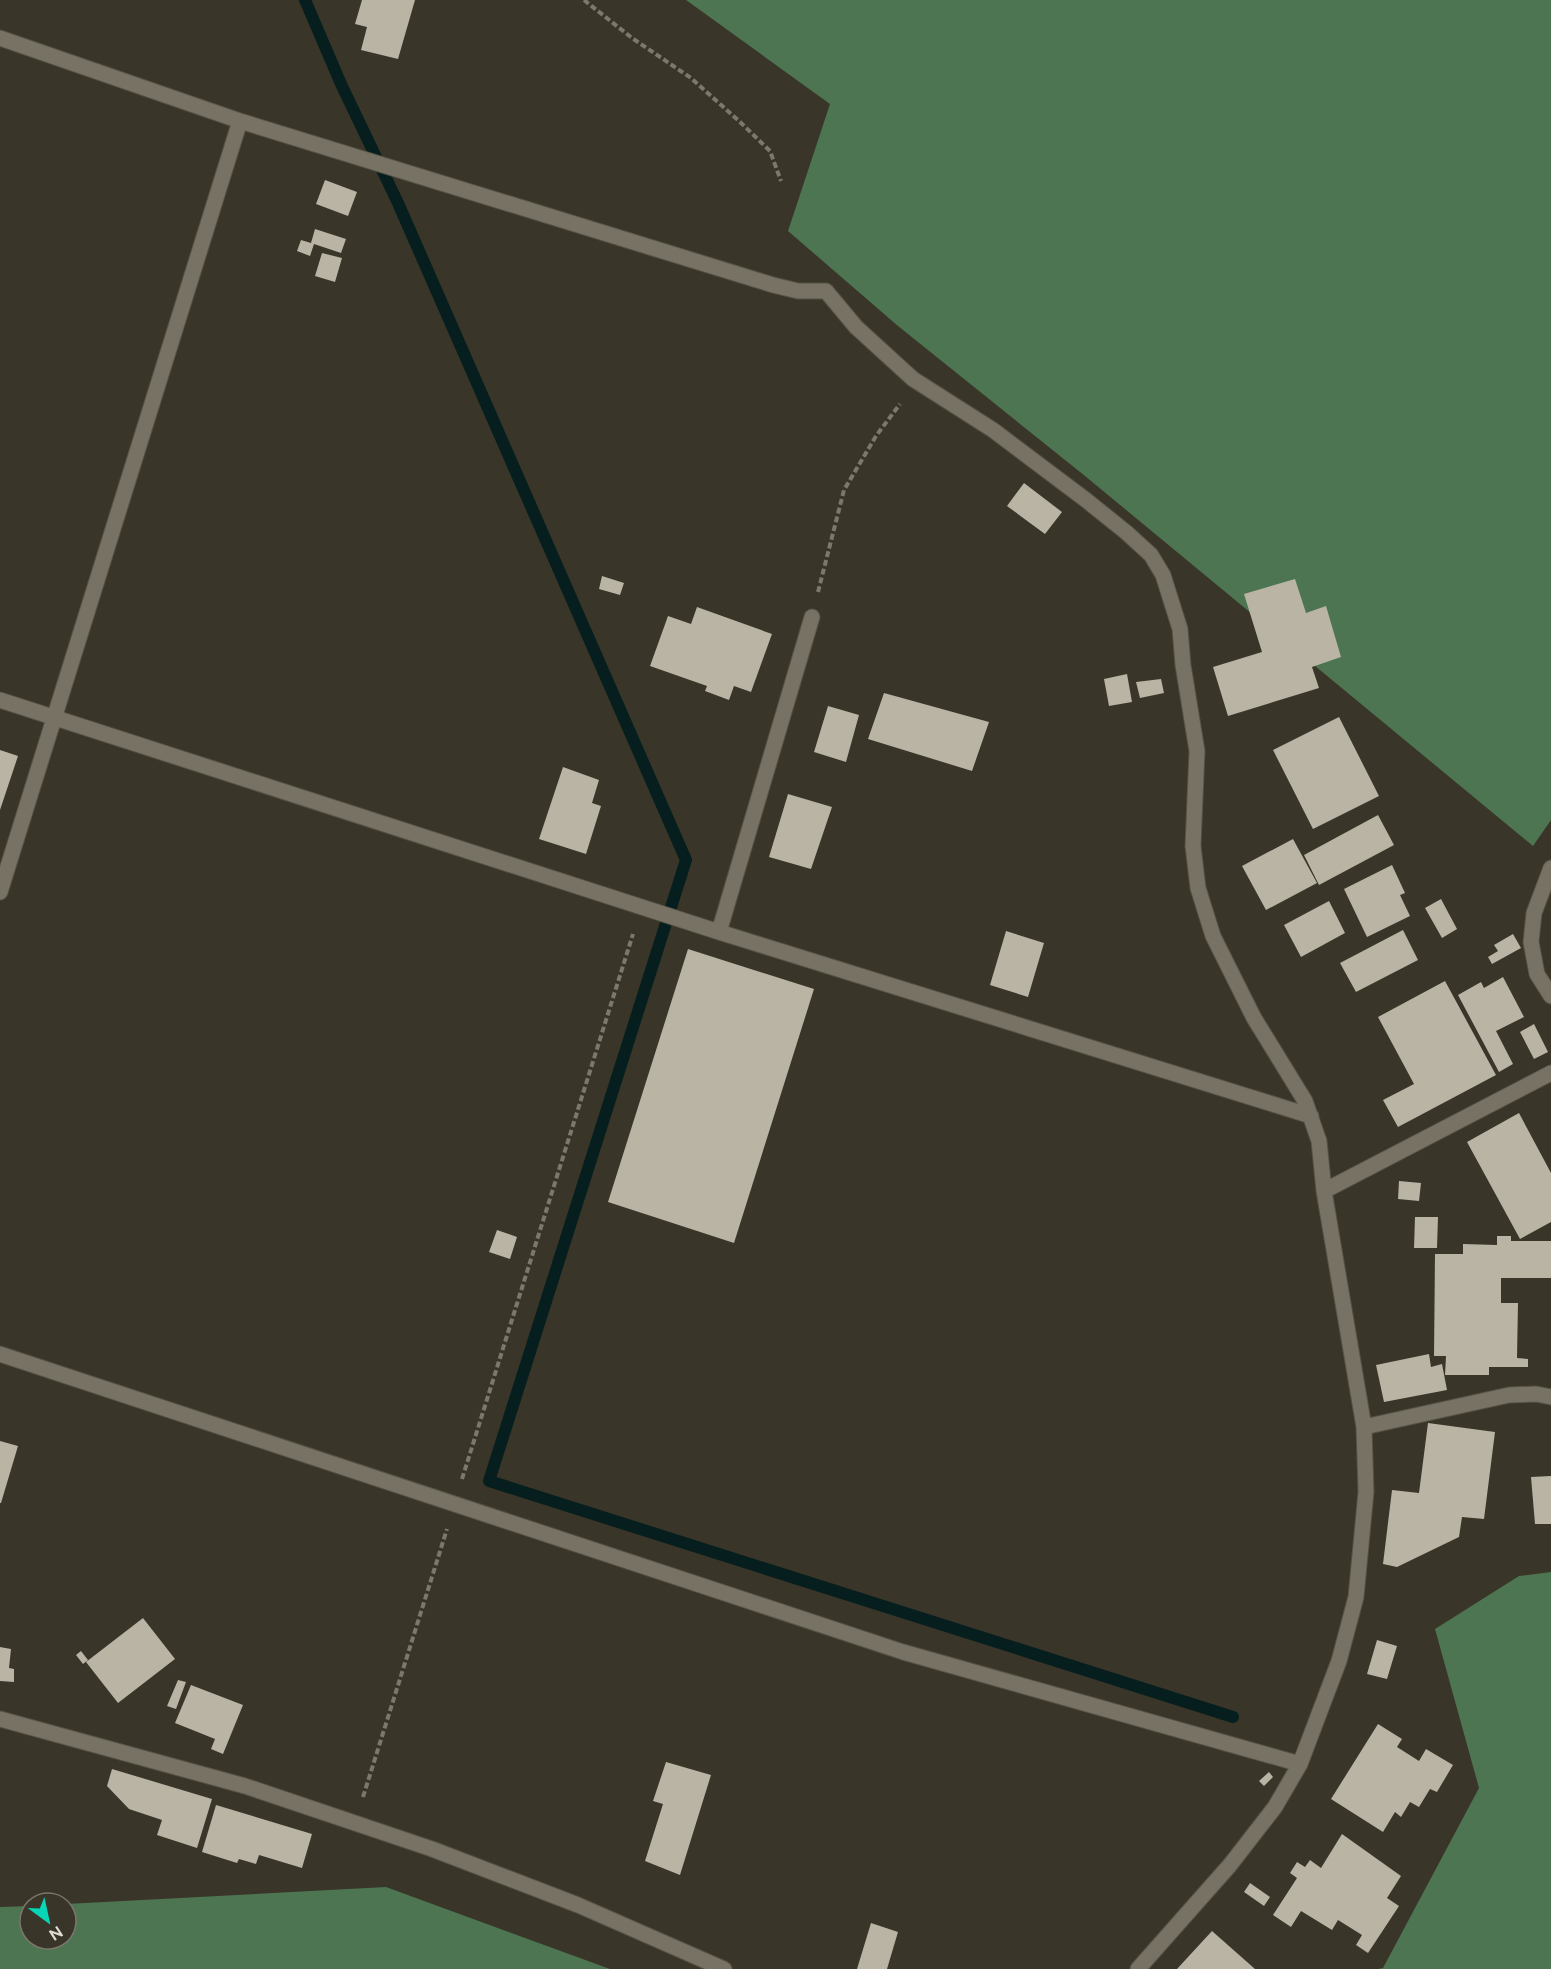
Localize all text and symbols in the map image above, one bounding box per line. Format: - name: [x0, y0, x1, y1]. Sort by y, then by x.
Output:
- north arrow: [18, 1891, 78, 1951]
- text: N: [46, 1922, 66, 1944]

